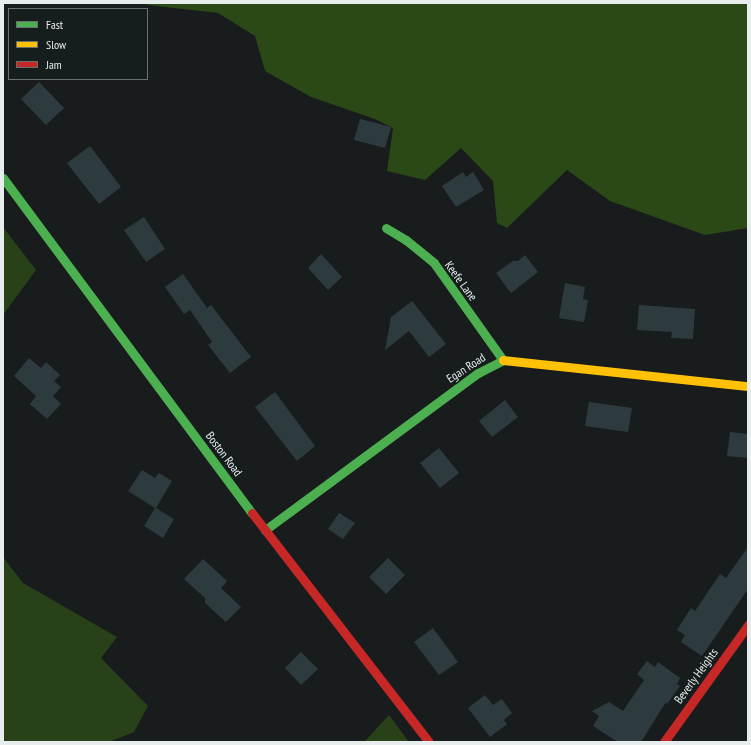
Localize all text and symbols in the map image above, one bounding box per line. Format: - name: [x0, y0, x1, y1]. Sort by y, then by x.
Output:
- legend: [8, 8, 148, 80]
- text: Fast: [46, 17, 63, 32]
- text: Slow: [46, 37, 66, 52]
- text: Jam: [46, 57, 62, 72]
- street label: Keefe Lane: [442, 258, 480, 304]
- street label: Egan Road: [444, 350, 488, 386]
- street label: Boston Road: [203, 429, 245, 479]
- street label: Beverly Heights: [671, 645, 721, 707]

